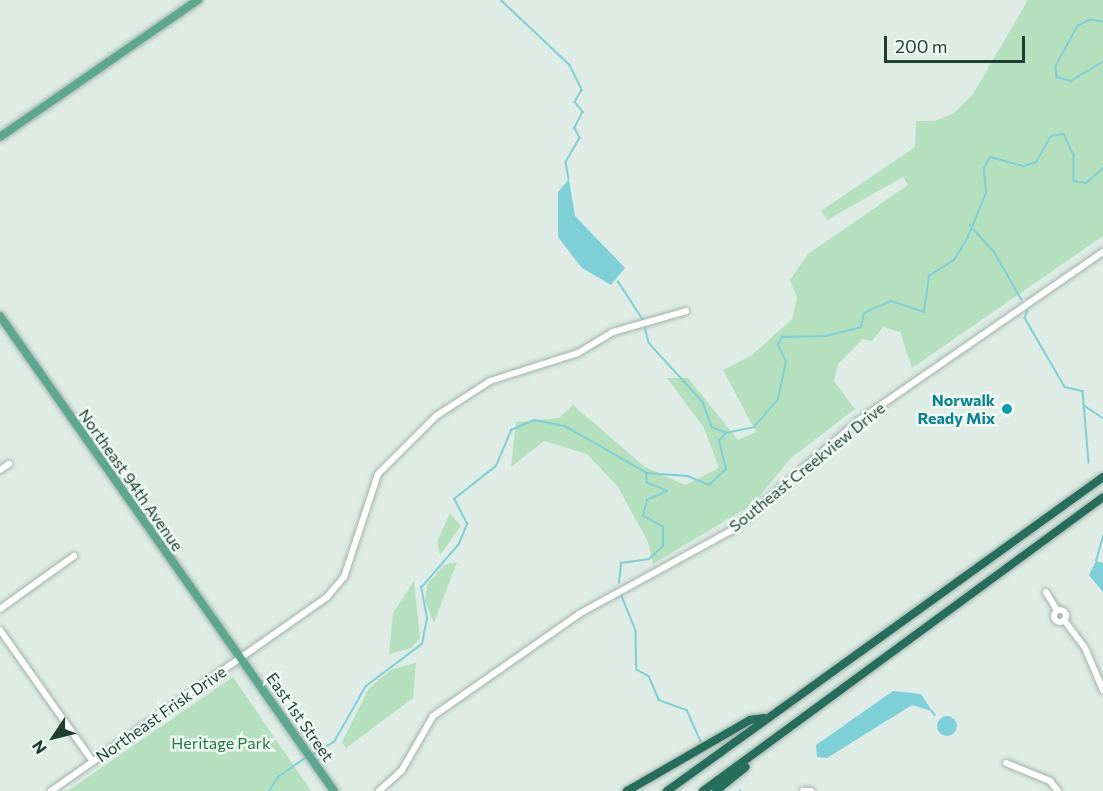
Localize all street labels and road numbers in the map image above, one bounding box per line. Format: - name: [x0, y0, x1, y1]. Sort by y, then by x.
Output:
- street label: Southeast Creekview Drive: [725, 398, 889, 536]
- street label: Northeast 94th Avenue: [75, 405, 187, 555]
- street label: Northeast Frisk Drive: [92, 662, 230, 766]
- street label: East 1st Street: [262, 669, 338, 765]

